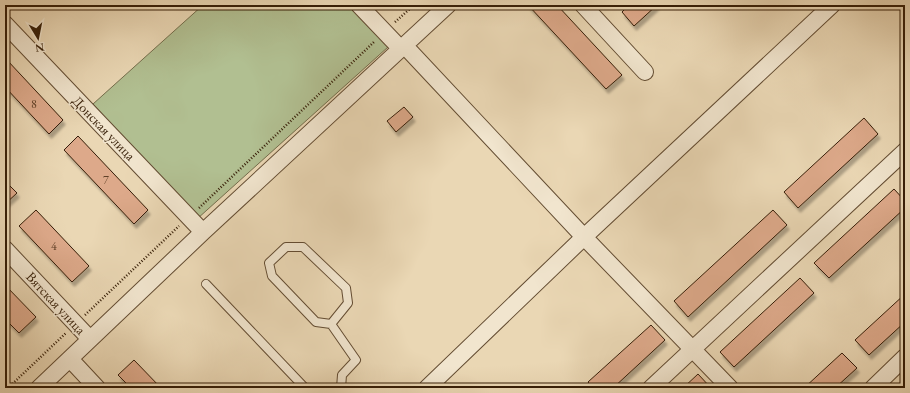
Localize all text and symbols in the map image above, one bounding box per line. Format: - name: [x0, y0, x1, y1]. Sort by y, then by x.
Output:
- north arrow: [18, 18, 58, 58]
- text: N: [34, 40, 45, 56]
- street label: Донская улица: [69, 92, 140, 165]
- house number: 8: [31, 96, 37, 112]
- house number: 7: [103, 172, 109, 188]
- house number: 4: [51, 238, 57, 254]
- street label: Вятская улица: [22, 268, 90, 339]

